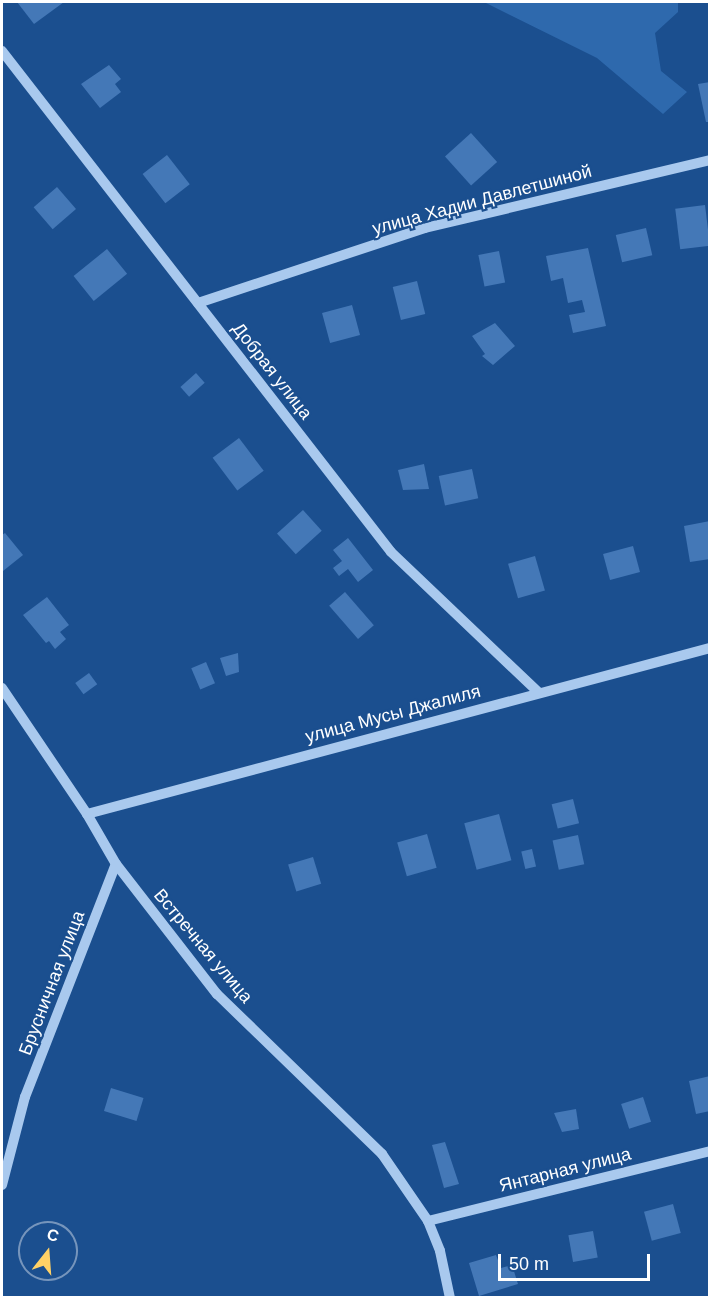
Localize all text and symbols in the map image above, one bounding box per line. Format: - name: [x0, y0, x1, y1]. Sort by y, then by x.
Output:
- street label: улица Хадии Давлетшиной: [370, 160, 594, 240]
- street label: Добрая улица: [227, 318, 317, 424]
- street label: улица Мусы Джалиля: [303, 680, 483, 748]
- street label: Встречная улица: [149, 885, 257, 1007]
- street label: Брусничная улица: [15, 908, 89, 1058]
- street label: Янтарная улица: [497, 1143, 633, 1197]
- north arrow: [18, 1221, 78, 1281]
- text: С: [45, 1225, 61, 1245]
- scale bar: [501, 1242, 652, 1280]
- text: 50 m: [509, 1254, 549, 1274]

